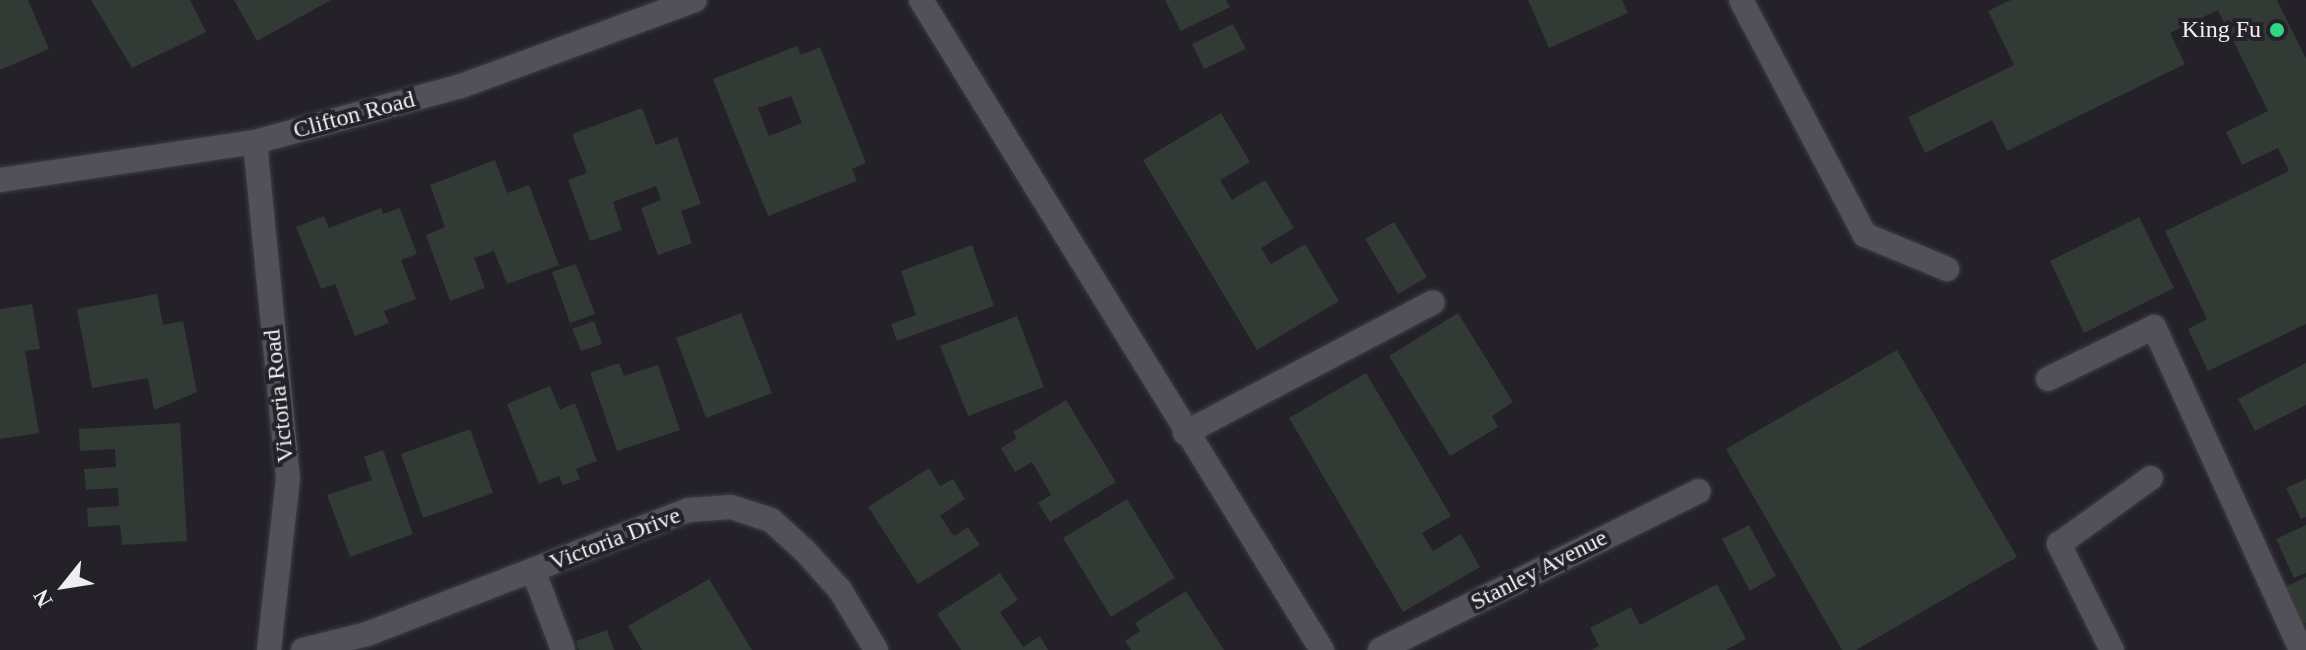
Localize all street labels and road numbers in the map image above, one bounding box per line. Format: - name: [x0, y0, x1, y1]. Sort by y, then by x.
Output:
- street label: Clifton Road: [290, 85, 418, 145]
- street label: Victoria Road: [258, 328, 300, 464]
- street label: Victoria Drive: [545, 501, 685, 577]
- street label: Stanley Avenue: [1465, 523, 1613, 617]

